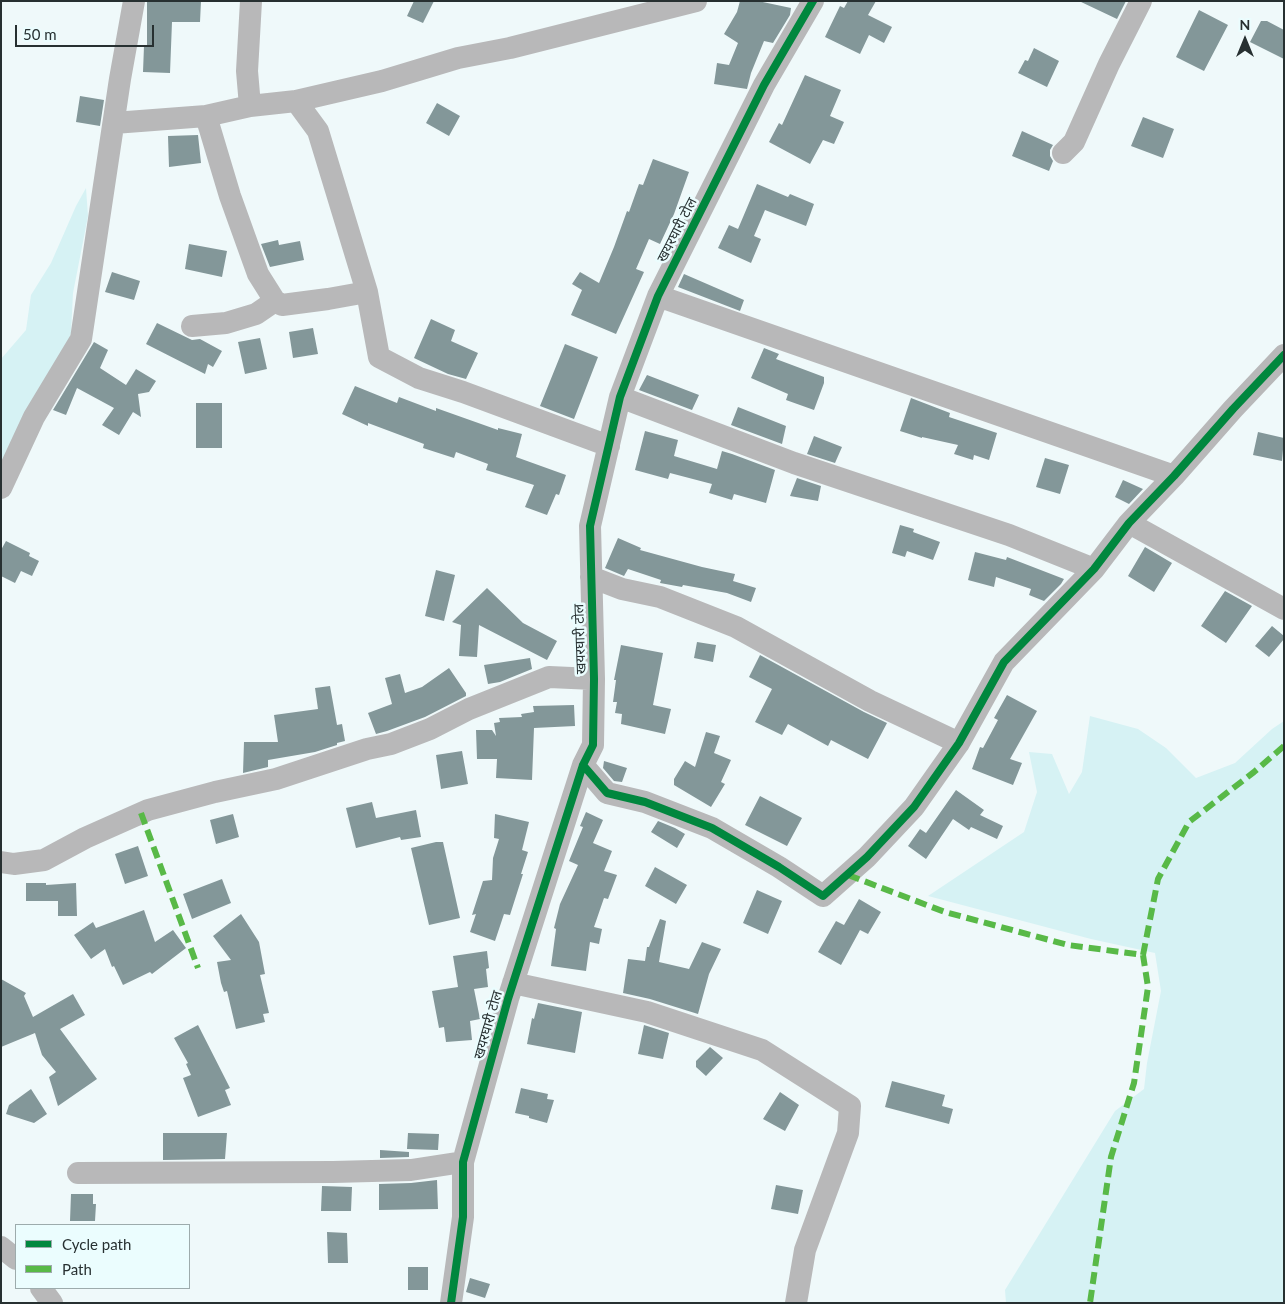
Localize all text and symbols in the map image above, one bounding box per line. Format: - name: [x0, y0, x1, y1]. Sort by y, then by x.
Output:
- scale bar: [18, 15, 156, 47]
- north arrow: [1220, 15, 1270, 65]
- text: N: [1240, 16, 1250, 33]
- text: 50 m: [23, 25, 57, 43]
- street label: खयरघारी टोल: [654, 195, 700, 265]
- street label: खयरघारी टोल: [570, 604, 590, 674]
- street label: खयरघारी टोल: [470, 989, 506, 1061]
- legend: [15, 1224, 190, 1289]
- text: Cycle path: [62, 1235, 131, 1253]
- text: Path: [62, 1260, 92, 1278]

